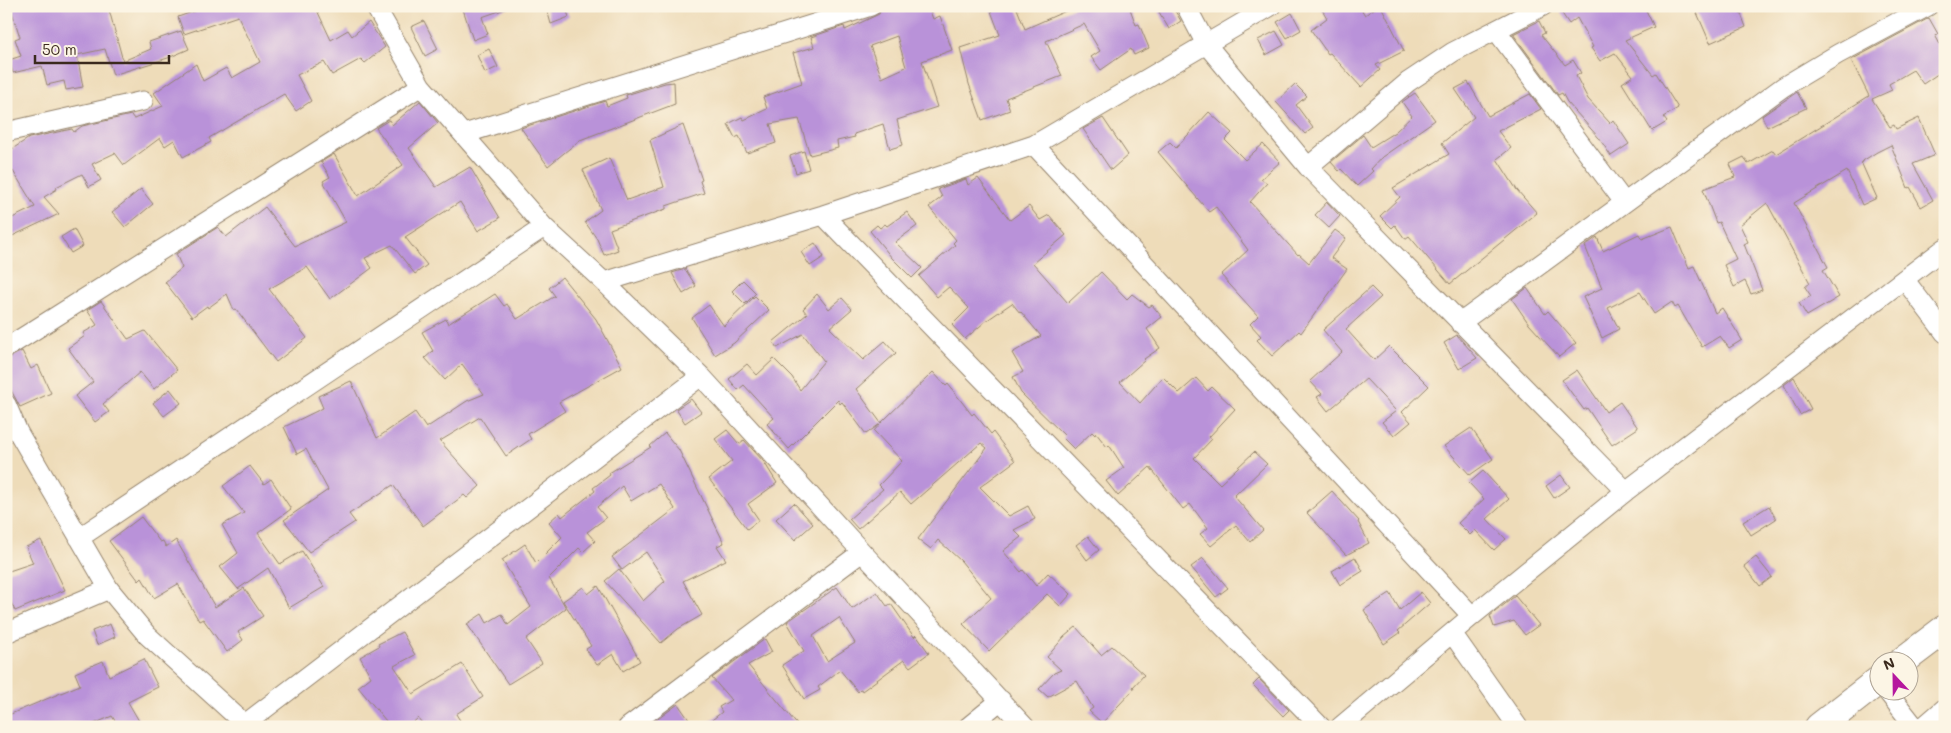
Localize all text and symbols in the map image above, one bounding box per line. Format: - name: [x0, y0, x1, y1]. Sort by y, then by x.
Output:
- scale bar: [35, 32, 169, 64]
- text: 50 m: [42, 39, 77, 59]
- north arrow: [1868, 650, 1918, 700]
- text: N: [1880, 653, 1897, 674]

